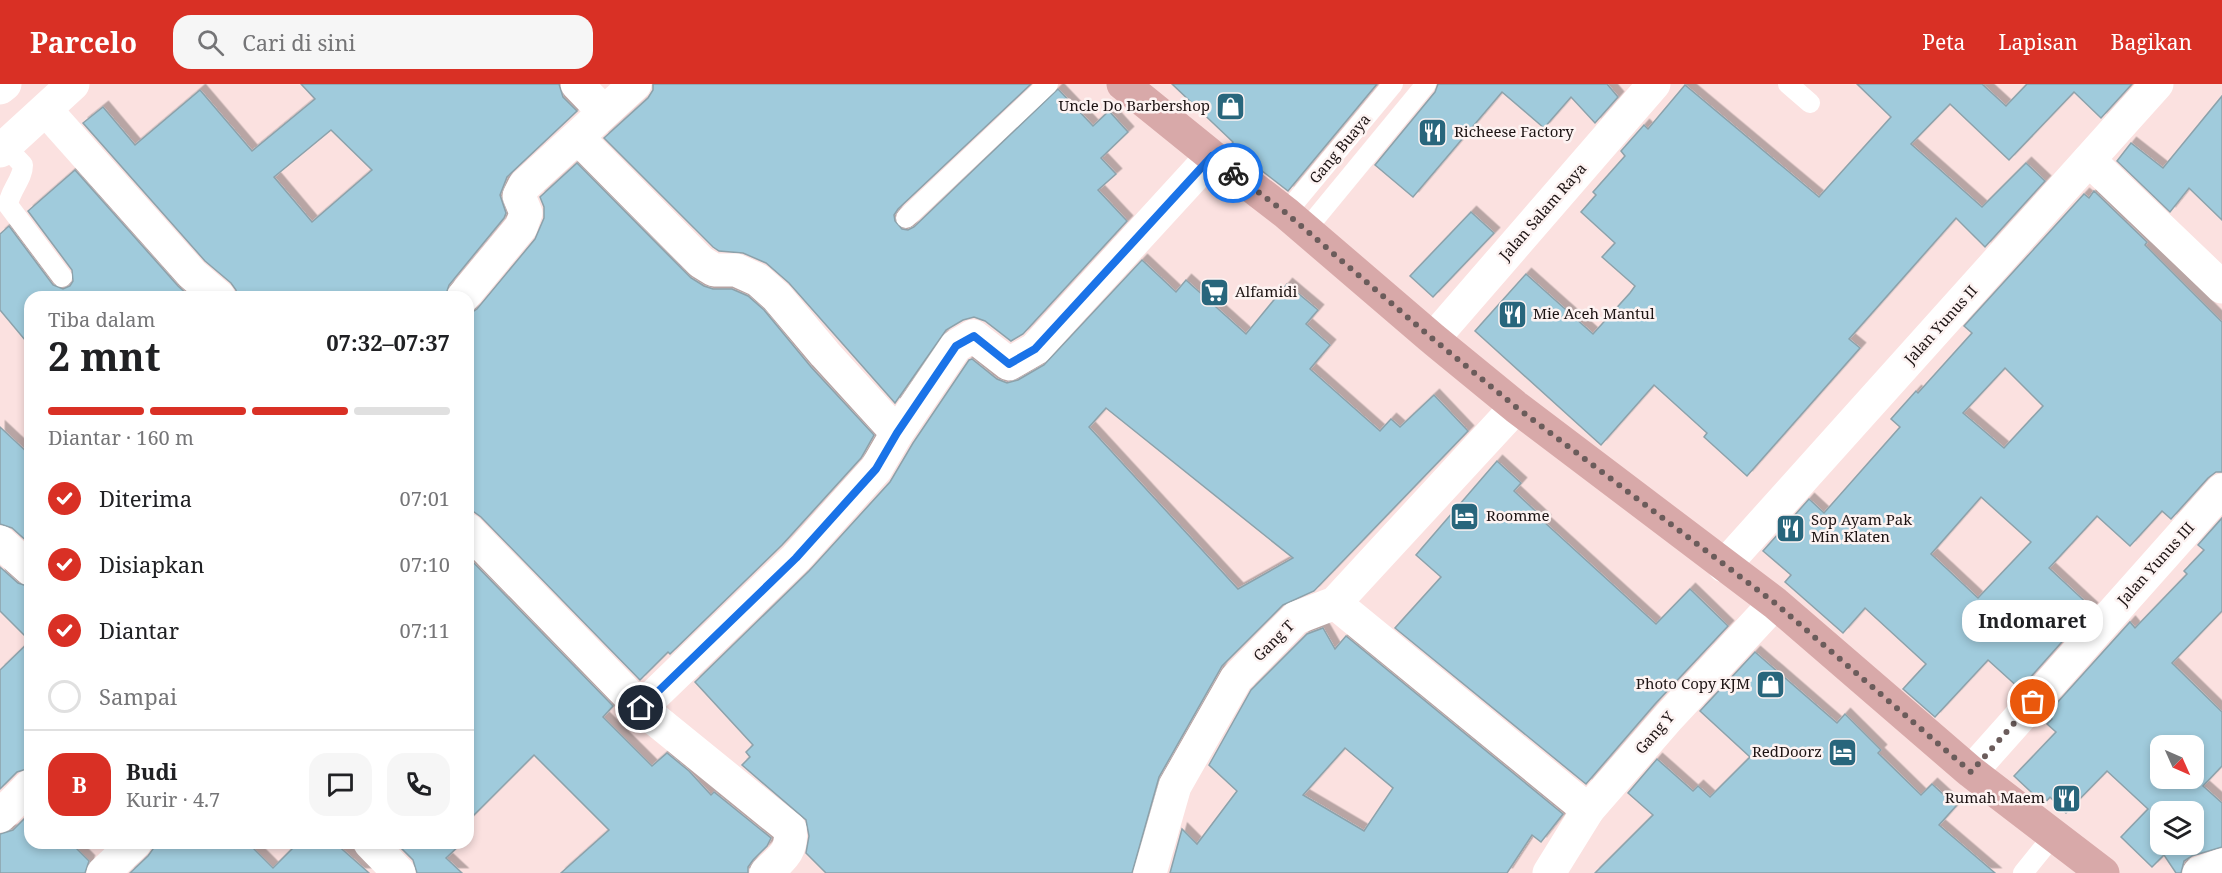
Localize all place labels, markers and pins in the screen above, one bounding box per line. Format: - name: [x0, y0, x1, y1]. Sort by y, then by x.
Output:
- shop icon: Uncle Do Barbershop: [1215, 90, 1247, 122]
- place label: Uncle Do Barbershop: [1058, 95, 1210, 115]
- restaurant icon: Richeese Factory: [1417, 116, 1449, 148]
- place label: Richeese Factory: [1454, 121, 1574, 141]
- supermarket icon: Alfamidi: [1198, 276, 1230, 308]
- place label: Alfamidi: [1235, 281, 1297, 301]
- restaurant icon: Mie Aceh Mantul: [1496, 298, 1528, 330]
- place label: Mie Aceh Mantul: [1533, 303, 1655, 323]
- hotel icon: Roomme: [1449, 500, 1481, 532]
- place label: Roomme: [1486, 505, 1550, 525]
- place label: Sop Ayam Pak Min Klaten: [1811, 509, 1912, 546]
- restaurant icon: Sop Ayam Pak Min Klaten: [1774, 513, 1806, 545]
- callout: Indomaret: [1962, 600, 2104, 642]
- shop icon: Photo Copy KJM: [1755, 668, 1787, 700]
- place label: Photo Copy KJM: [1636, 673, 1750, 693]
- pin: [2007, 676, 2058, 727]
- pin: [615, 682, 666, 733]
- hotel icon: RedDoorz: [1827, 736, 1859, 768]
- place label: RedDoorz: [1752, 741, 1822, 761]
- restaurant icon: Rumah Maem: [2050, 782, 2082, 814]
- place label: Rumah Maem: [1945, 787, 2045, 807]

